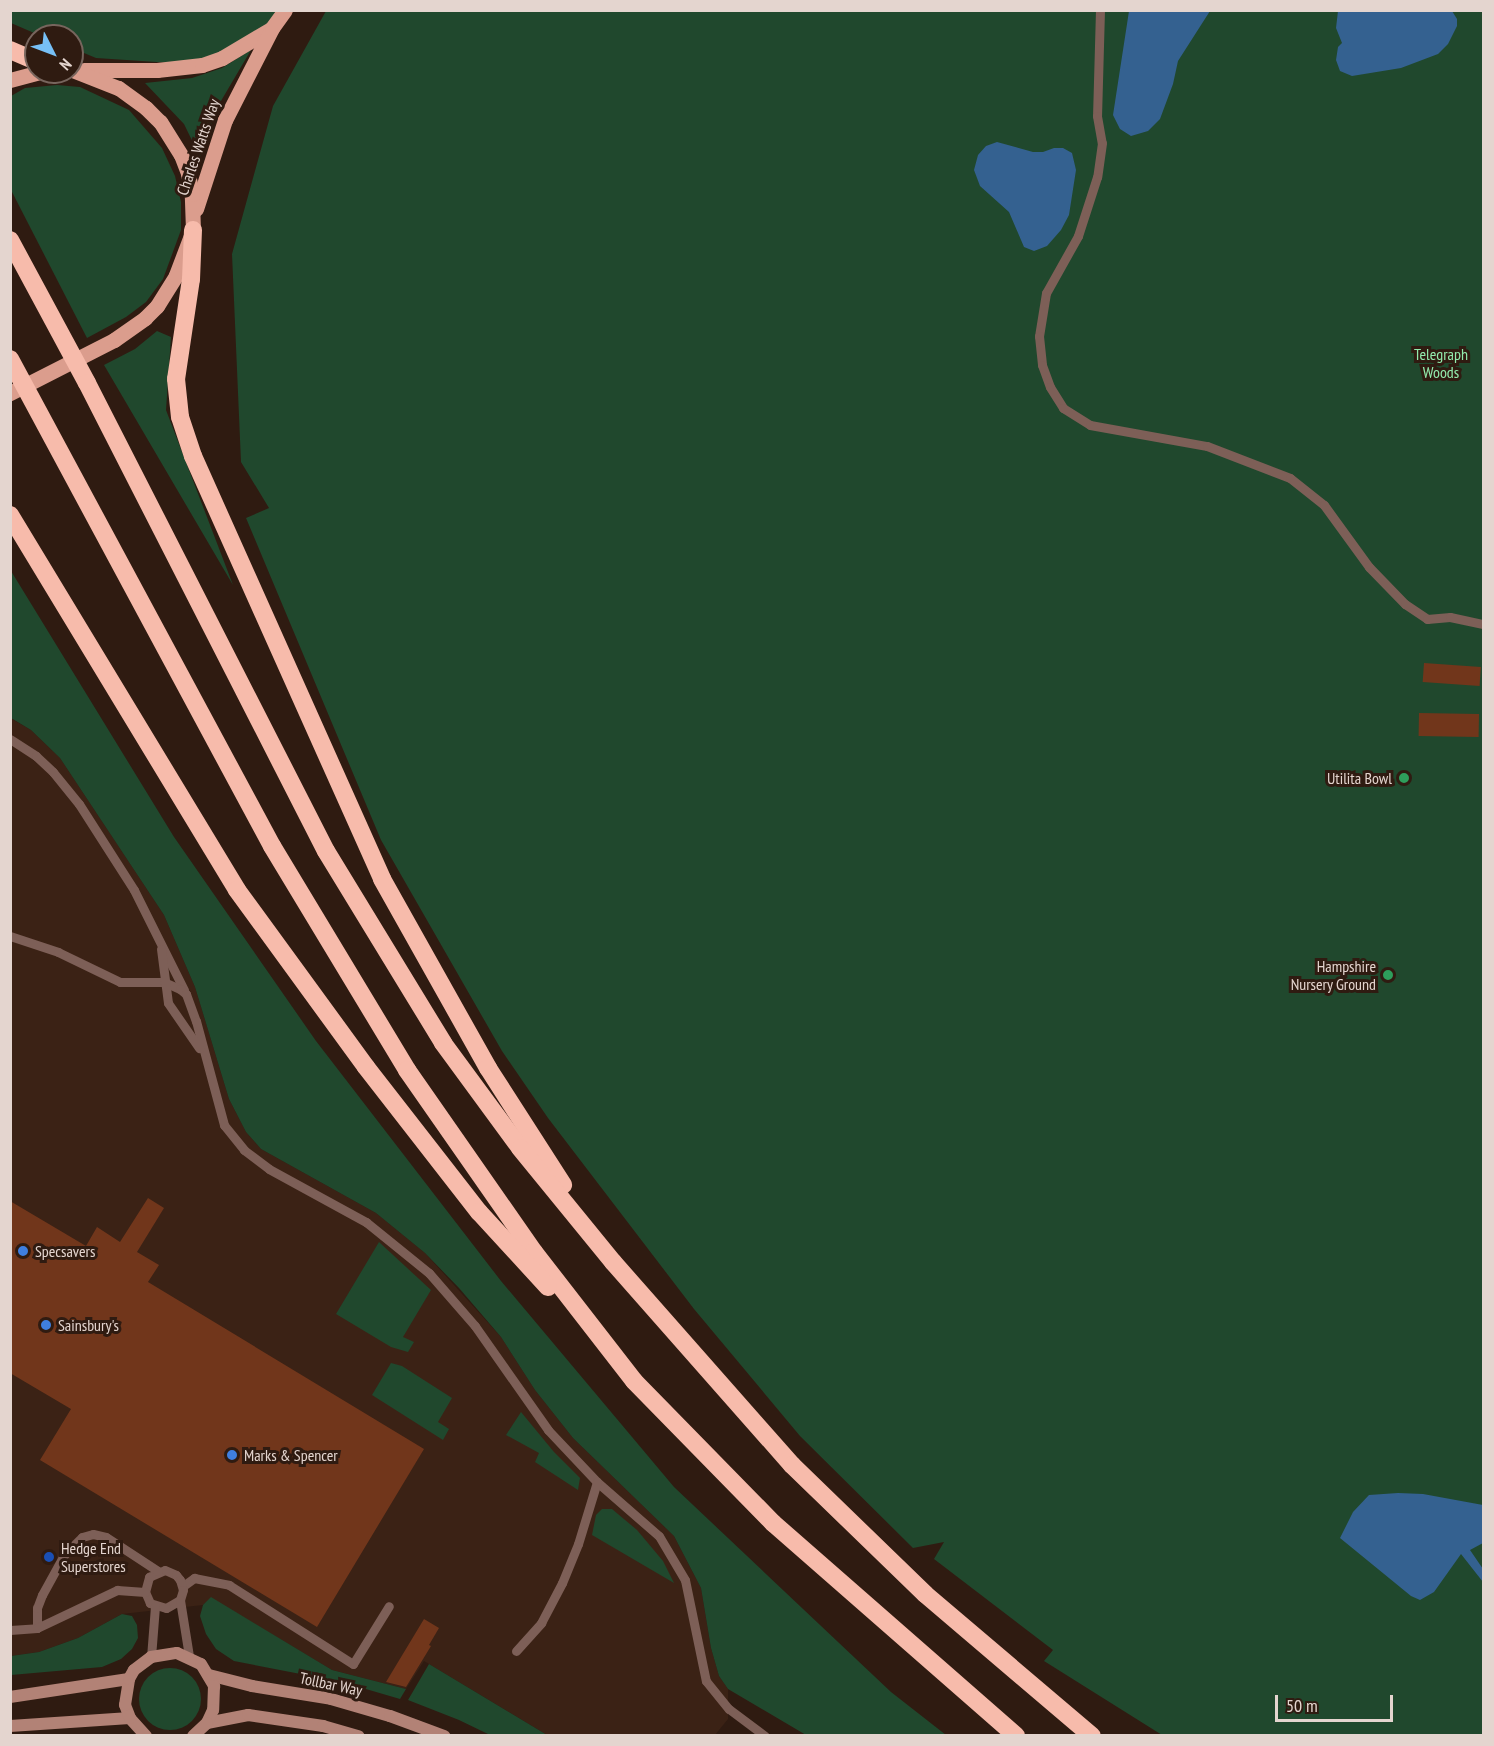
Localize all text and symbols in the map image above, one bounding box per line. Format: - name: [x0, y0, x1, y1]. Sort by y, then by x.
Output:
- north arrow: [24, 24, 84, 84]
- text: N: [56, 55, 76, 75]
- street label: Charles Watts Way: [172, 96, 224, 198]
- park label: Telegraph Woods: [1414, 344, 1468, 382]
- place label: Utilita Bowl: [1327, 768, 1392, 788]
- marker: Utilita Bowl: [1397, 771, 1411, 785]
- place label: Hampshire Nursery Ground: [1290, 956, 1376, 994]
- marker: Hampshire Nursery Ground: [1381, 968, 1395, 982]
- place label: Specsavers: [35, 1241, 95, 1261]
- marker: Specsavers: [16, 1244, 30, 1258]
- place label: Sainsbury's: [58, 1315, 119, 1335]
- marker: Sainsbury's: [39, 1318, 53, 1332]
- place label: Marks & Spencer: [244, 1445, 338, 1465]
- marker: Marks & Spencer: [225, 1448, 239, 1462]
- place label: Hedge End Superstores: [61, 1538, 126, 1576]
- marker: Hedge End Superstores: [42, 1550, 56, 1564]
- street label: Tollbar Way: [298, 1668, 364, 1700]
- scale bar: [1278, 1683, 1396, 1721]
- text: 50 m: [1286, 1694, 1318, 1717]

